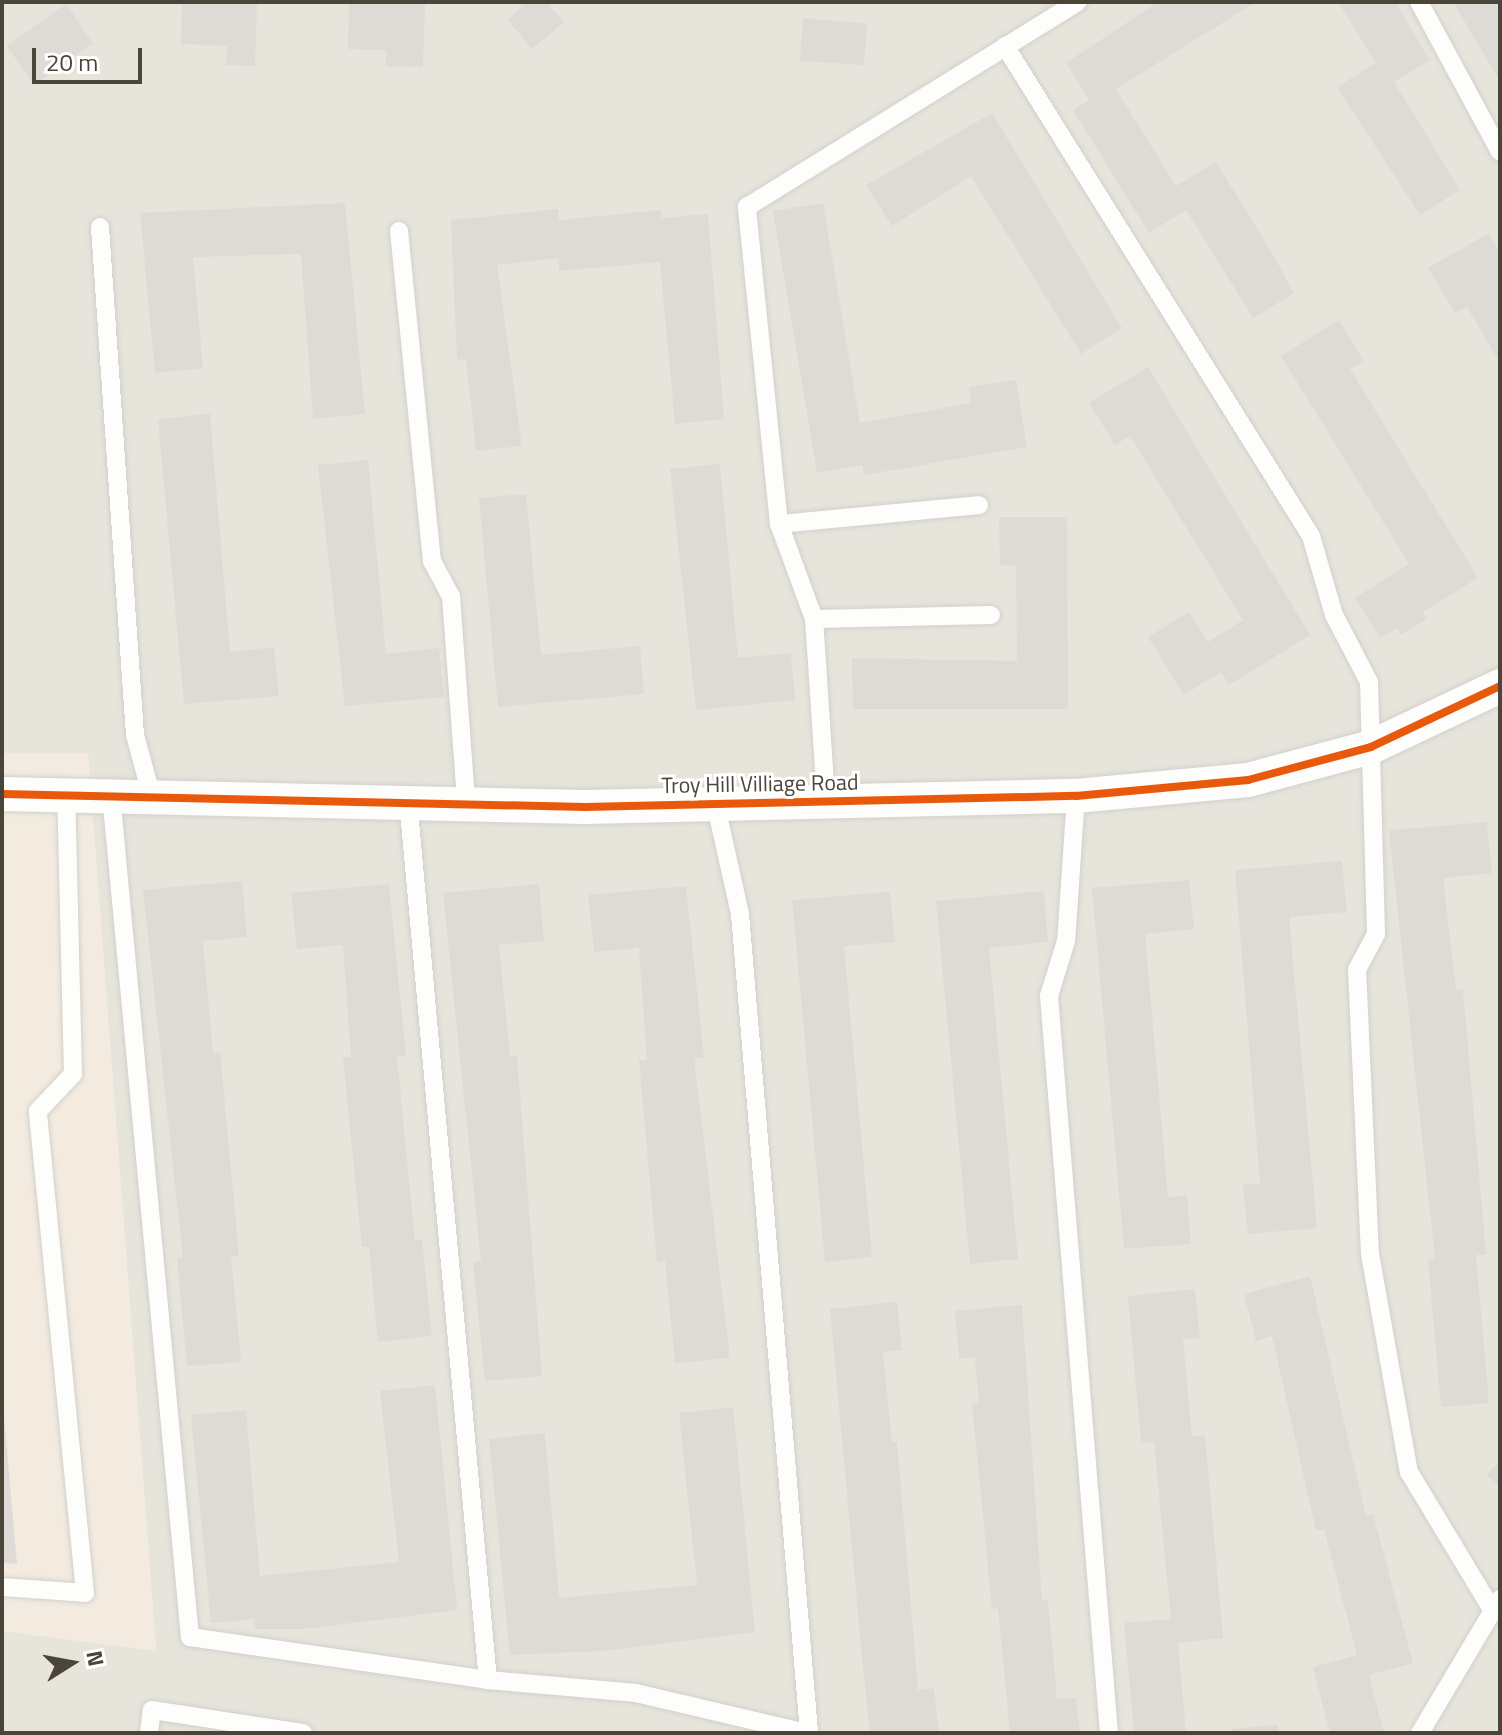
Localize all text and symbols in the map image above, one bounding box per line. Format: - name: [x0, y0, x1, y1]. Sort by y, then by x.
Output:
- scale bar: [36, 32, 146, 82]
- text: 20 m: [46, 44, 98, 80]
- street label: Troy Hill Villiage Road: [661, 769, 859, 799]
- north arrow: [32, 1623, 112, 1703]
- text: N: [77, 1648, 114, 1669]

